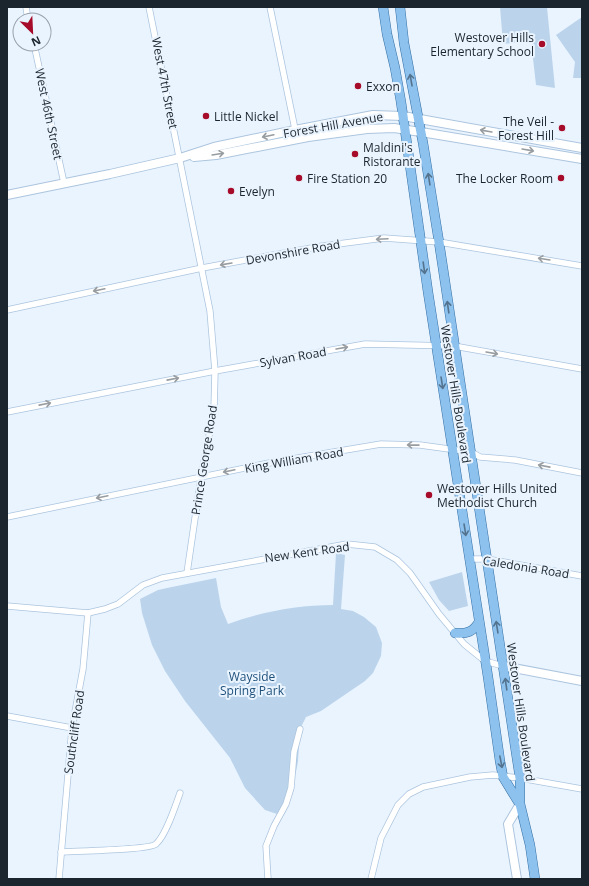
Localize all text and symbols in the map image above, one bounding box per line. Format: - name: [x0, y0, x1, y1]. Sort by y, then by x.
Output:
- north arrow: [12, 12, 52, 52]
- place label: Westover Hills Elementary School: [430, 29, 534, 60]
- text: N: [29, 33, 43, 50]
- street label: West 47th Street: [148, 36, 182, 130]
- marker: Westover Hills Elementary School: [537, 39, 547, 49]
- street label: West 46th Street: [31, 67, 67, 161]
- one-way arrow: [407, 74, 415, 87]
- place label: Exxon: [366, 78, 400, 95]
- marker: Exxon: [353, 81, 363, 91]
- place label: Little Nickel: [214, 108, 279, 125]
- street label: Forest Hill Avenue: [282, 108, 384, 142]
- marker: Little Nickel: [201, 111, 211, 121]
- place label: The Veil - Forest Hill: [498, 113, 554, 144]
- marker: The Veil - Forest Hill: [557, 123, 567, 133]
- one-way arrow: [480, 127, 493, 135]
- one-way arrow: [262, 132, 275, 140]
- place label: Maldini's Ristorante: [363, 139, 421, 170]
- one-way arrow: [521, 146, 534, 154]
- marker: Maldini's Ristorante: [350, 149, 360, 159]
- one-way arrow: [212, 150, 225, 158]
- place label: Fire Station 20: [307, 170, 387, 187]
- place label: The Locker Room: [456, 170, 553, 187]
- one-way arrow: [424, 172, 432, 185]
- marker: Fire Station 20: [294, 173, 304, 183]
- marker: The Locker Room: [556, 173, 566, 183]
- place label: Evelyn: [239, 183, 275, 200]
- marker: Evelyn: [226, 186, 236, 196]
- street label: Devonshire Road: [244, 235, 342, 269]
- one-way arrow: [376, 235, 389, 243]
- one-way arrow: [537, 255, 550, 263]
- one-way arrow: [220, 260, 233, 268]
- one-way arrow: [420, 261, 428, 274]
- one-way arrow: [92, 286, 105, 294]
- one-way arrow: [444, 301, 452, 314]
- street label: Westover Hills Boulevard: [437, 324, 475, 464]
- street label: Sylvan Road: [258, 343, 328, 371]
- one-way arrow: [335, 344, 348, 352]
- one-way arrow: [485, 349, 498, 357]
- one-way arrow: [166, 375, 179, 383]
- one-way arrow: [438, 376, 446, 389]
- one-way arrow: [38, 400, 51, 408]
- street label: Prince George Road: [187, 404, 221, 516]
- one-way arrow: [407, 441, 420, 449]
- street label: King William Road: [243, 443, 345, 477]
- one-way arrow: [538, 462, 551, 470]
- one-way arrow: [223, 468, 236, 476]
- place label: Westover Hills United Methodist Church: [437, 480, 557, 511]
- marker: Westover Hills United Methodist Church: [424, 490, 434, 500]
- one-way arrow: [96, 494, 109, 502]
- one-way arrow: [461, 523, 469, 536]
- street label: New Kent Road: [263, 538, 351, 566]
- street label: Caledonia Road: [482, 552, 570, 582]
- one-way arrow: [493, 621, 501, 634]
- street label: Westover Hills Boulevard: [503, 642, 539, 782]
- park label: Wayside Spring Park: [220, 668, 285, 699]
- one-way arrow: [502, 678, 510, 691]
- street label: Southcliff Road: [60, 689, 88, 775]
- one-way arrow: [497, 755, 505, 768]

